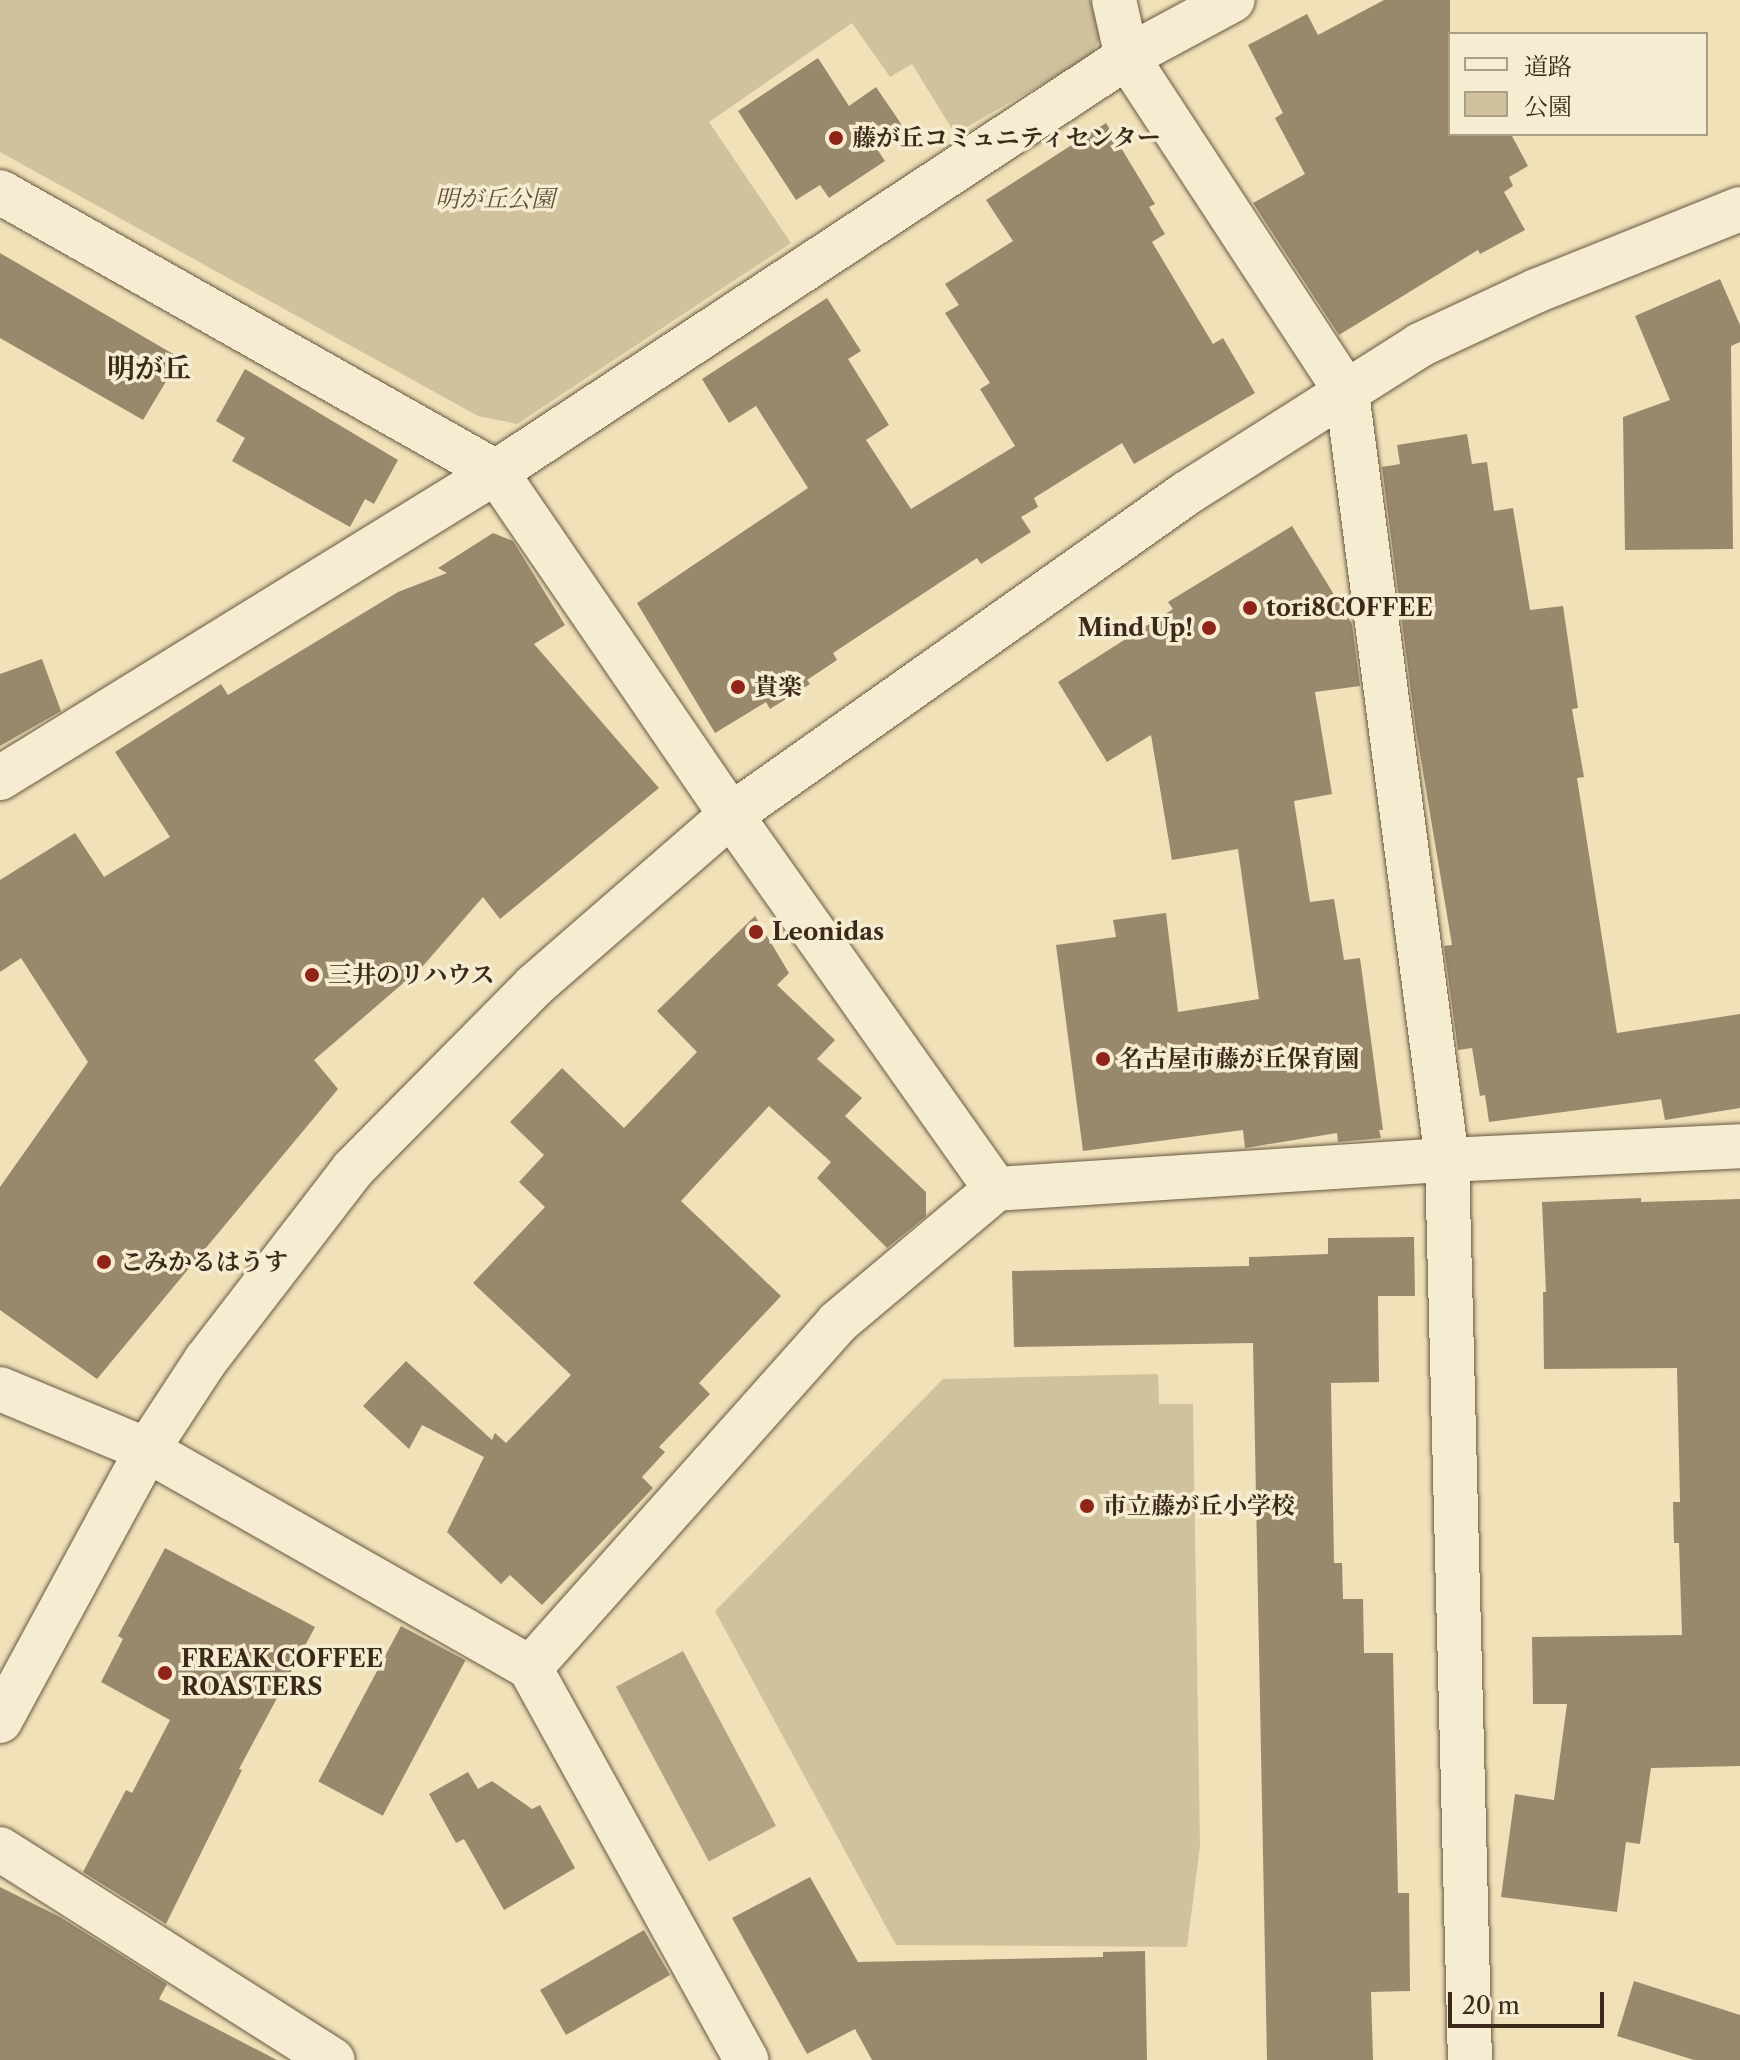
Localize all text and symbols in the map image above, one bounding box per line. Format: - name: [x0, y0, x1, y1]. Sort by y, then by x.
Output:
- legend: [1448, 32, 1708, 136]
- text: 道路: [1524, 52, 1572, 81]
- text: 公園: [1524, 92, 1572, 121]
- place label: 藤が丘コミュニティセンター: [852, 124, 1164, 152]
- marker: 藤が丘コミュニティセンター: [827, 129, 845, 147]
- park label: 明が丘公園: [435, 185, 555, 213]
- district label: 明が丘: [107, 351, 191, 385]
- place label: tori8COFFEE: [1266, 594, 1433, 622]
- marker: tori8COFFEE: [1241, 599, 1259, 617]
- place label: Mind Up!: [1078, 614, 1193, 642]
- marker: Mind Up!: [1200, 619, 1218, 637]
- place label: 貴楽: [754, 673, 802, 701]
- marker: 貴楽: [729, 678, 747, 696]
- place label: Leonidas: [772, 918, 884, 946]
- marker: Leonidas: [747, 923, 765, 941]
- place label: 三井のリハウス: [328, 961, 496, 989]
- marker: 三井のリハウス: [303, 966, 321, 984]
- place label: 名古屋市藤が丘保育園: [1119, 1045, 1359, 1073]
- marker: 名古屋市藤が丘保育園: [1094, 1050, 1112, 1068]
- place label: こみかるはうす: [120, 1248, 288, 1276]
- marker: こみかるはうす: [95, 1253, 113, 1271]
- place label: 市立藤が丘小学校: [1103, 1492, 1295, 1520]
- marker: 市立藤が丘小学校: [1078, 1497, 1096, 1515]
- place label: FREAK COFFEE ROASTERS: [181, 1645, 384, 1701]
- marker: FREAK COFFEE ROASTERS: [156, 1664, 174, 1682]
- scale bar: [1452, 1976, 1608, 2026]
- text: 20 m: [1462, 1991, 1520, 2020]

